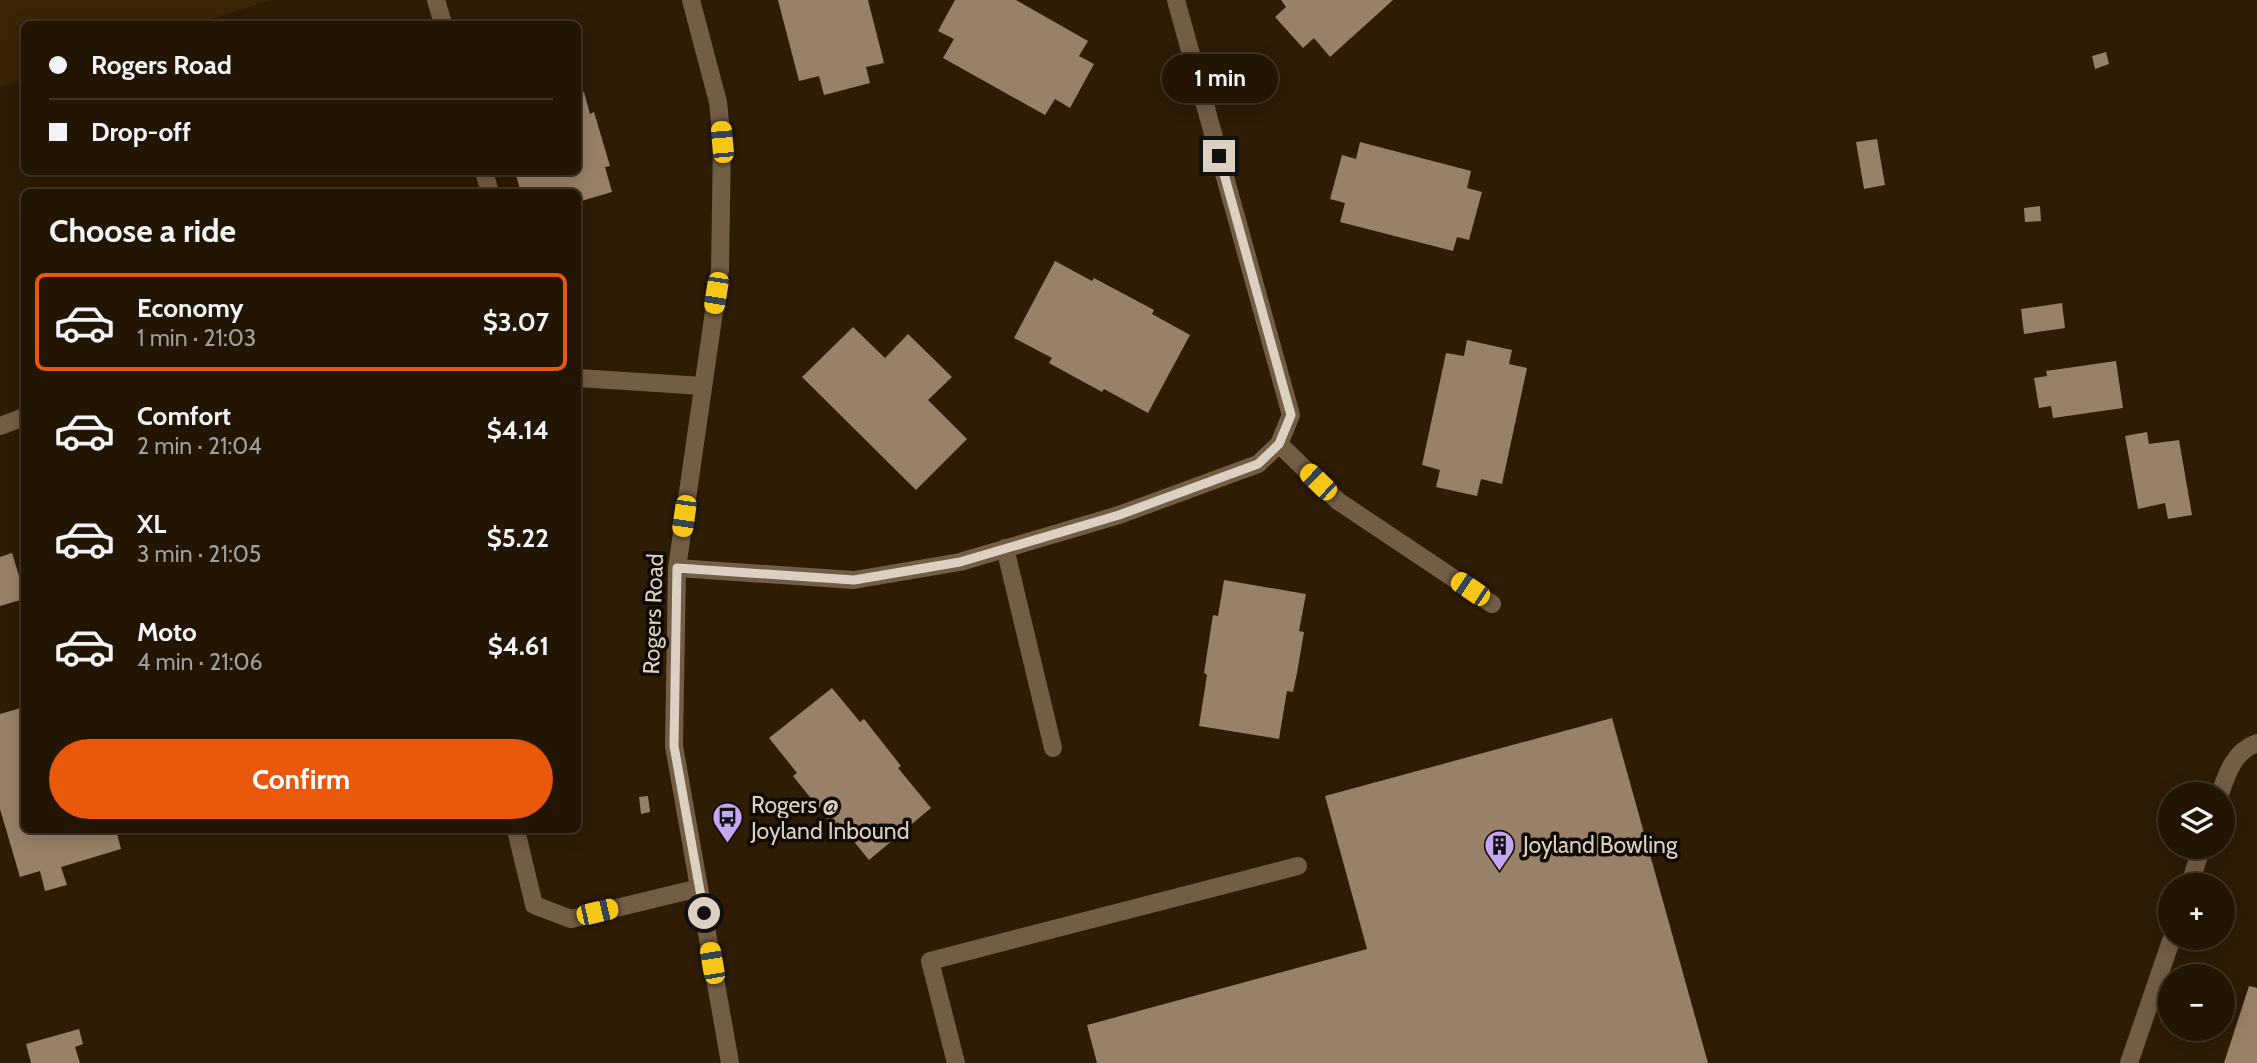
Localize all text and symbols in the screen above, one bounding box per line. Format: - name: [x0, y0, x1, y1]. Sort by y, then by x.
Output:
- text: Rogers Road: [91, 49, 232, 81]
- callout: 1 min: [1161, 54, 1277, 104]
- text: 1 min: [1194, 64, 1246, 92]
- text: Drop-off: [91, 116, 191, 148]
- car: [710, 120, 735, 164]
- route end: [1203, 140, 1235, 172]
- text: Choose a ride: [49, 211, 236, 250]
- car: [703, 271, 730, 315]
- icon: car: [53, 291, 116, 354]
- text: Economy: [137, 292, 243, 324]
- text: $3.07: [483, 306, 549, 338]
- text: 1 min · 21:03: [137, 324, 256, 352]
- icon: car: [53, 399, 116, 462]
- text: Comfort: [137, 400, 231, 432]
- text: $4.14: [487, 414, 549, 446]
- text: 2 min · 21:04: [137, 432, 262, 460]
- car: [1296, 460, 1341, 504]
- car: [671, 494, 698, 538]
- icon: car: [53, 507, 116, 570]
- text: XL: [137, 508, 166, 540]
- text: $5.22: [487, 522, 549, 554]
- text: 3 min · 21:05: [137, 540, 261, 568]
- street label: Rogers Road: [637, 553, 669, 675]
- car: [1447, 569, 1494, 609]
- icon: car: [53, 615, 116, 678]
- text: Moto: [137, 616, 197, 648]
- text: $4.61: [488, 630, 549, 662]
- text: 4 min · 21:06: [137, 648, 263, 676]
- button: Confirm: [49, 739, 553, 819]
- map controls: [2158, 782, 2235, 1041]
- button: layers: [2158, 782, 2235, 859]
- place label: Rogers @ Joyland Inbound: [750, 791, 909, 845]
- bus stop icon: Rogers @ Joyland Inbound: [711, 801, 745, 845]
- building icon: Joyland Bowling: [1483, 828, 1517, 872]
- place label: Joyland Bowling: [1522, 831, 1678, 859]
- button: +: [2158, 873, 2235, 950]
- car: [575, 897, 620, 927]
- route start: [688, 897, 720, 929]
- car: [699, 940, 726, 986]
- button: −: [2158, 964, 2235, 1041]

